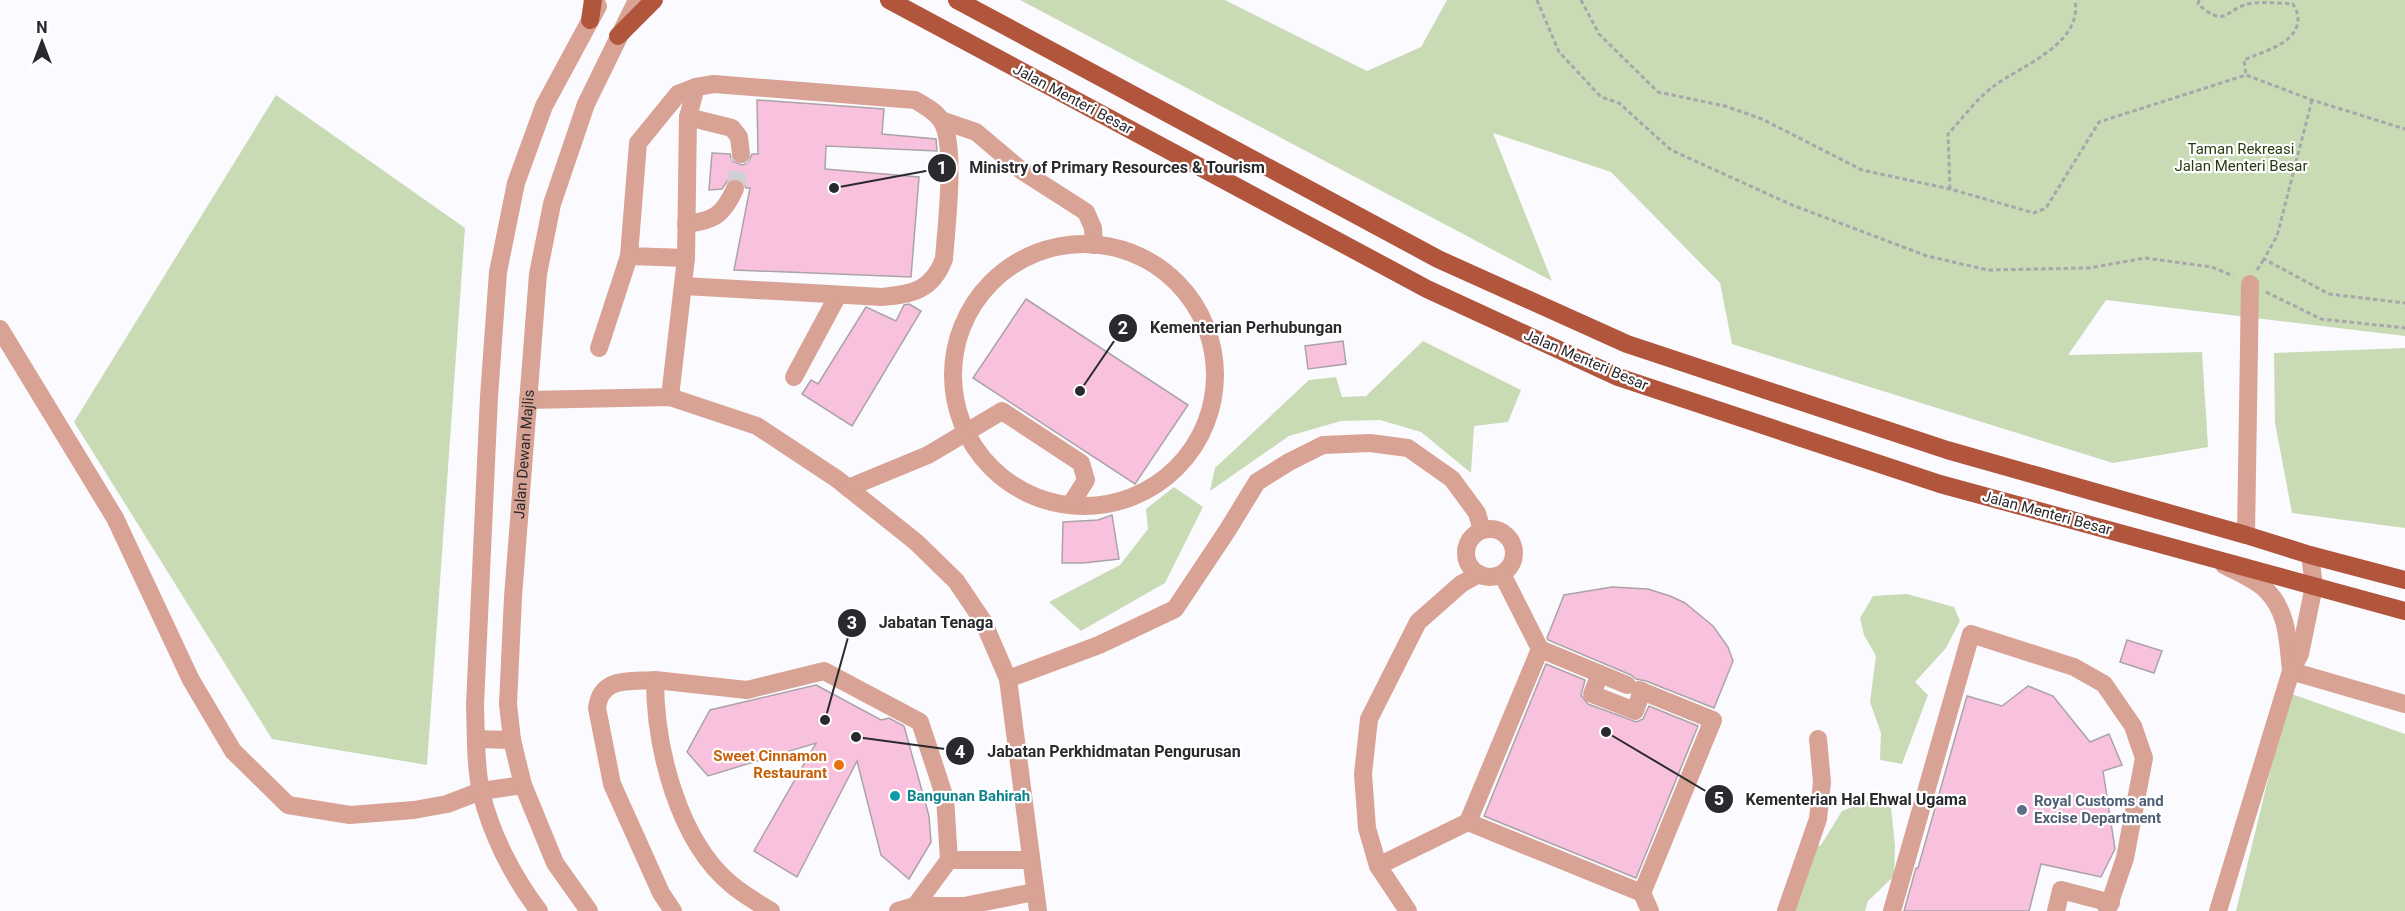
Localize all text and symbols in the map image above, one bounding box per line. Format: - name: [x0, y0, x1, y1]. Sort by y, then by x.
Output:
- north arrow: [12, 12, 72, 72]
- text: N: [36, 18, 48, 37]
- street label: Jalan Menteri Besar: [1010, 60, 1136, 138]
- park label: Taman Rekreasi Jalan Menteri Besar: [2174, 140, 2308, 175]
- callout: Ministry of Primary Resources & Tourism: [927, 151, 1277, 185]
- text: 1: [937, 157, 947, 178]
- text: Ministry of Primary Resources & Tourism: [969, 158, 1265, 177]
- callout: Kementerian Perhubungan: [1108, 311, 1354, 345]
- text: 2: [1118, 317, 1128, 338]
- text: Kementerian Perhubungan: [1150, 318, 1342, 337]
- street label: Jalan Menteri Besar: [1521, 326, 1651, 394]
- street label: Jalan Dewan Majlis: [510, 389, 538, 519]
- street label: Jalan Menteri Besar: [1980, 487, 2114, 539]
- callout: Jabatan Tenaga: [837, 606, 1006, 640]
- text: 3: [847, 612, 857, 633]
- text: Jabatan Tenaga: [879, 613, 994, 632]
- callout: Jabatan Perkhidmatan Pengurusan: [945, 734, 1252, 768]
- text: 4: [955, 741, 965, 762]
- text: Jabatan Perkhidmatan Pengurusan: [987, 742, 1241, 761]
- place label: Sweet Cinnamon Restaurant: [713, 747, 827, 782]
- marker: Sweet Cinnamon Restaurant: [832, 758, 846, 772]
- callout: Kementerian Hal Ehwal Ugama: [1704, 782, 1979, 816]
- place label: Bangunan Bahirah: [907, 787, 1030, 805]
- text: 5: [1714, 788, 1724, 809]
- marker: Bangunan Bahirah: [888, 789, 902, 803]
- text: Kementerian Hal Ehwal Ugama: [1746, 790, 1967, 809]
- place label: Royal Customs and Excise Department: [2034, 792, 2164, 827]
- marker: Royal Customs and Excise Department: [2015, 803, 2029, 817]

